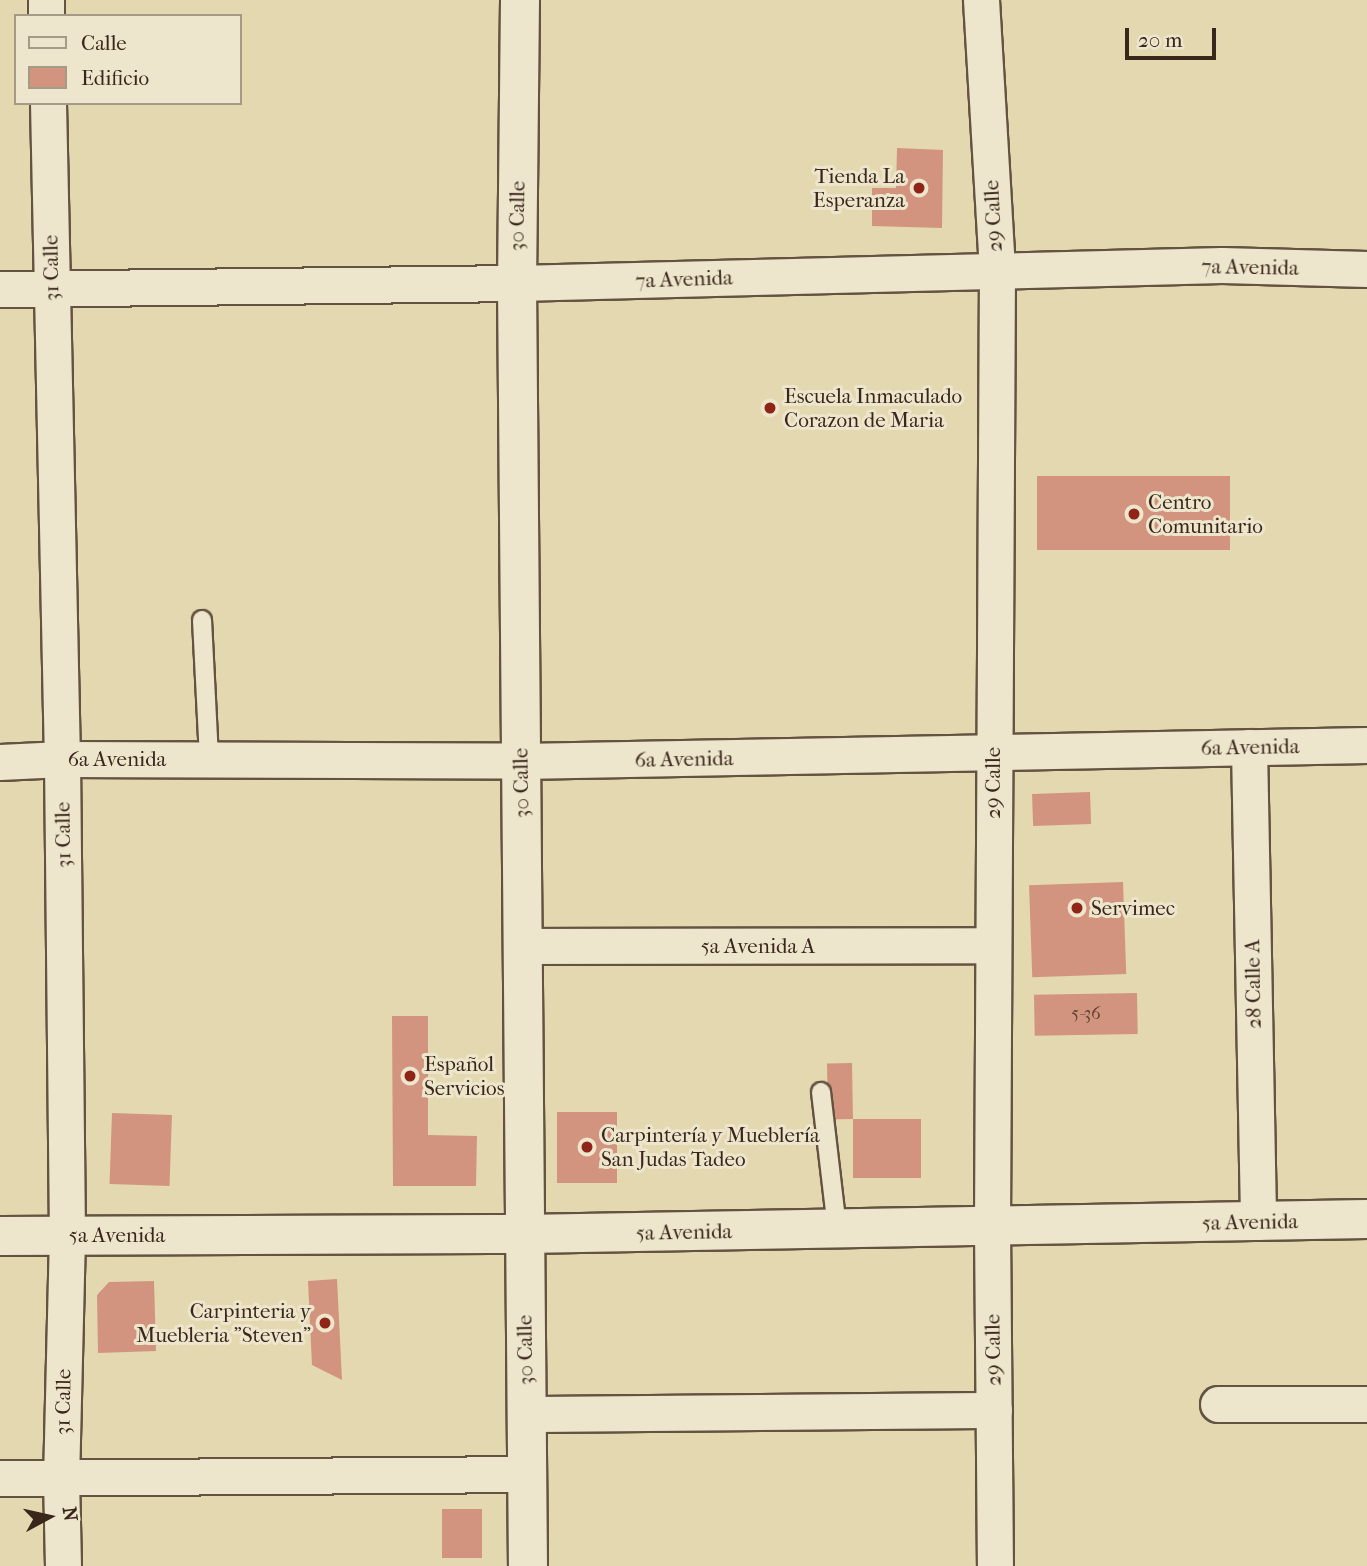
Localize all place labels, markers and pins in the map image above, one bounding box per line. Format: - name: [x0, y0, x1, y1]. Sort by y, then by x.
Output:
- place label: Tienda La Esperanza: [813, 163, 905, 213]
- marker: Tienda La Esperanza: [911, 180, 927, 196]
- place label: Escuela Inmaculado Corazon de Maria: [784, 383, 962, 433]
- marker: Escuela Inmaculado Corazon de Maria: [762, 400, 778, 416]
- place label: Centro Comunitario: [1148, 489, 1263, 539]
- marker: Centro Comunitario: [1126, 506, 1142, 522]
- place label: Servimec: [1091, 895, 1175, 921]
- marker: Servimec: [1069, 900, 1085, 916]
- place label: Español Servicios: [424, 1051, 504, 1101]
- marker: Español Servicios: [402, 1068, 418, 1084]
- place label: Carpintería y Mueblería San Judas Tadeo: [601, 1122, 820, 1172]
- marker: Carpintería y Mueblería San Judas Tadeo: [579, 1139, 595, 1155]
- place label: Carpinteria y Muebleria "Steven": [136, 1298, 311, 1348]
- marker: Carpinteria y Muebleria "Steven": [317, 1315, 333, 1331]

